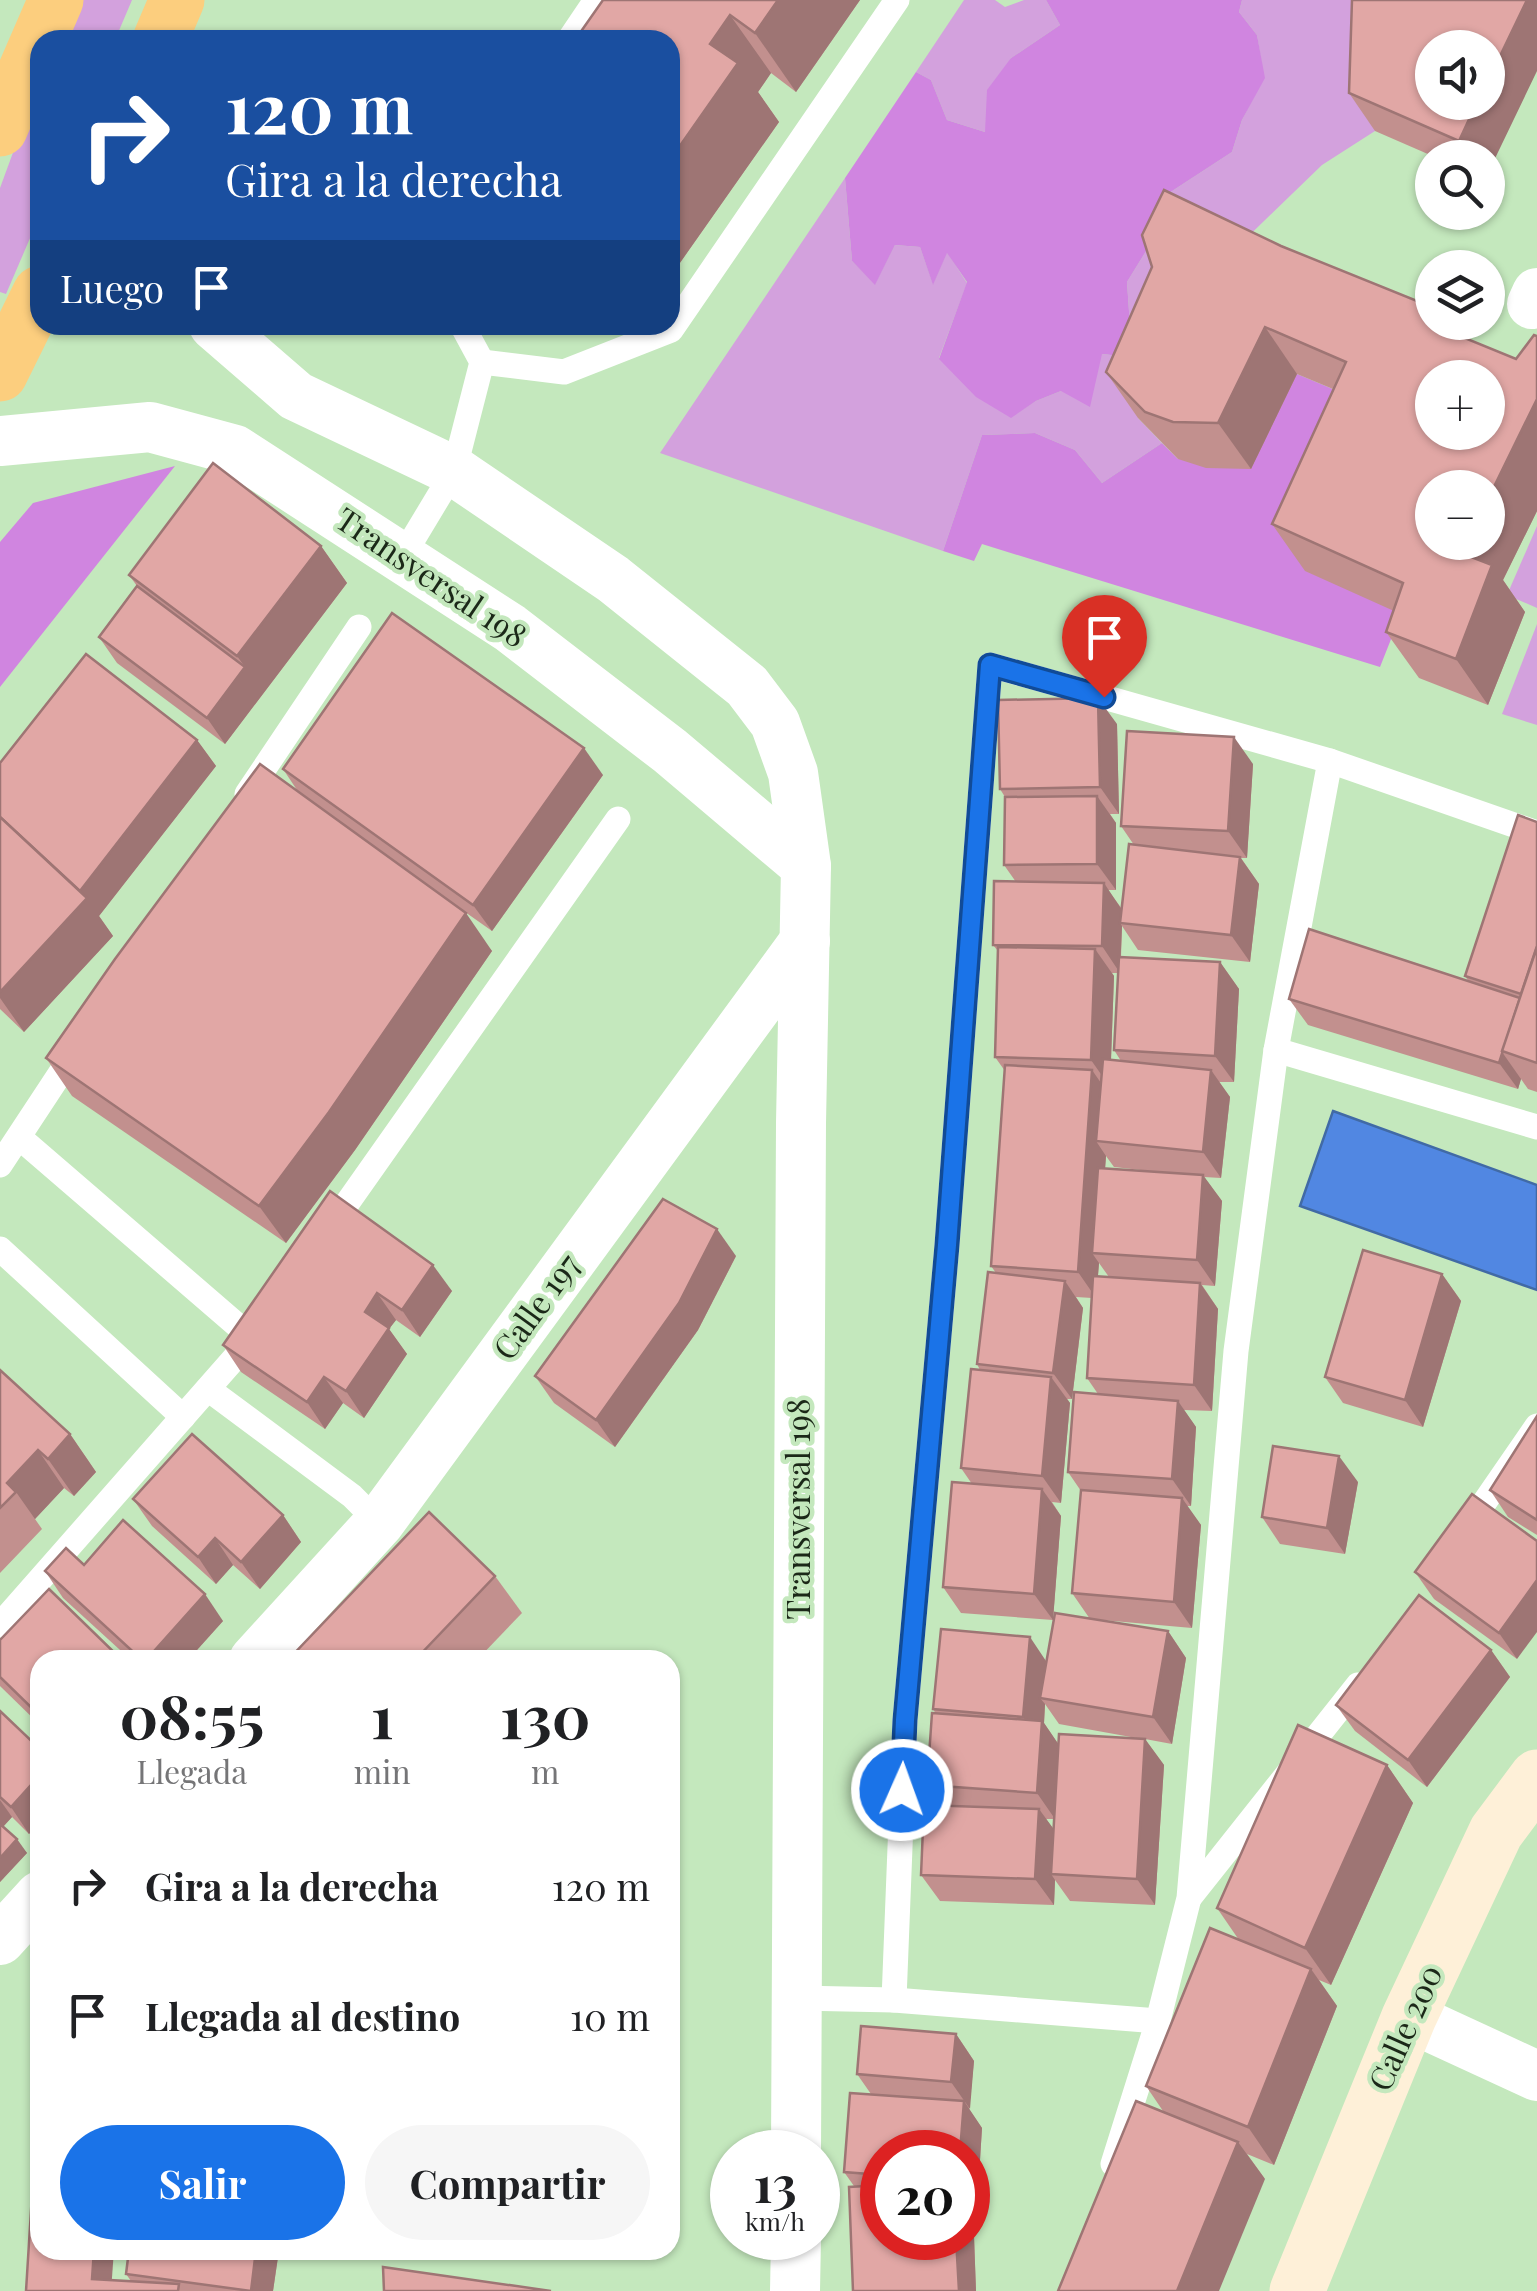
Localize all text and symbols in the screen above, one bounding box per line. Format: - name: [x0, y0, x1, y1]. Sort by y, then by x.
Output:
- map controls: [1415, 30, 1505, 560]
- button: sound: [1415, 30, 1505, 120]
- text: 120 m: [225, 58, 413, 152]
- icon: right: [60, 70, 190, 200]
- button: search: [1415, 140, 1505, 230]
- text: Gira a la derecha: [225, 148, 562, 208]
- button: layers: [1415, 250, 1505, 340]
- icon: arrive: [184, 260, 239, 315]
- text: Luego: [60, 262, 164, 313]
- button: +: [1415, 360, 1505, 450]
- button: −: [1415, 470, 1505, 560]
- street label: Transversal 198: [329, 496, 536, 656]
- pin: [1062, 595, 1147, 698]
- icon: arrive: [1077, 610, 1132, 665]
- street label: Calle 197: [482, 1244, 588, 1367]
- street label: Transversal 198: [775, 1398, 818, 1620]
- text: 08:55: [119, 1674, 264, 1754]
- text: 1: [371, 1674, 394, 1754]
- text: 130: [500, 1674, 591, 1754]
- position arrow: [850, 1738, 954, 1842]
- text: Llegada: [136, 1749, 247, 1792]
- text: min: [354, 1749, 411, 1792]
- text: m: [531, 1749, 560, 1792]
- icon: right: [60, 1858, 115, 1913]
- text: Gira a la derecha: [145, 1860, 439, 1911]
- text: 120 m: [552, 1860, 650, 1911]
- street label: Calle 200: [1357, 1957, 1451, 2097]
- icon: arrive: [60, 1988, 115, 2043]
- text: Llegada al destino: [145, 1990, 460, 2041]
- text: 10 m: [570, 1990, 650, 2041]
- button: Salir: [60, 2125, 345, 2240]
- button: Compartir: [365, 2125, 650, 2240]
- speed limit sign: 20: [860, 2130, 990, 2260]
- text: 13: [753, 2149, 797, 2216]
- text: km/h: [745, 2204, 805, 2237]

